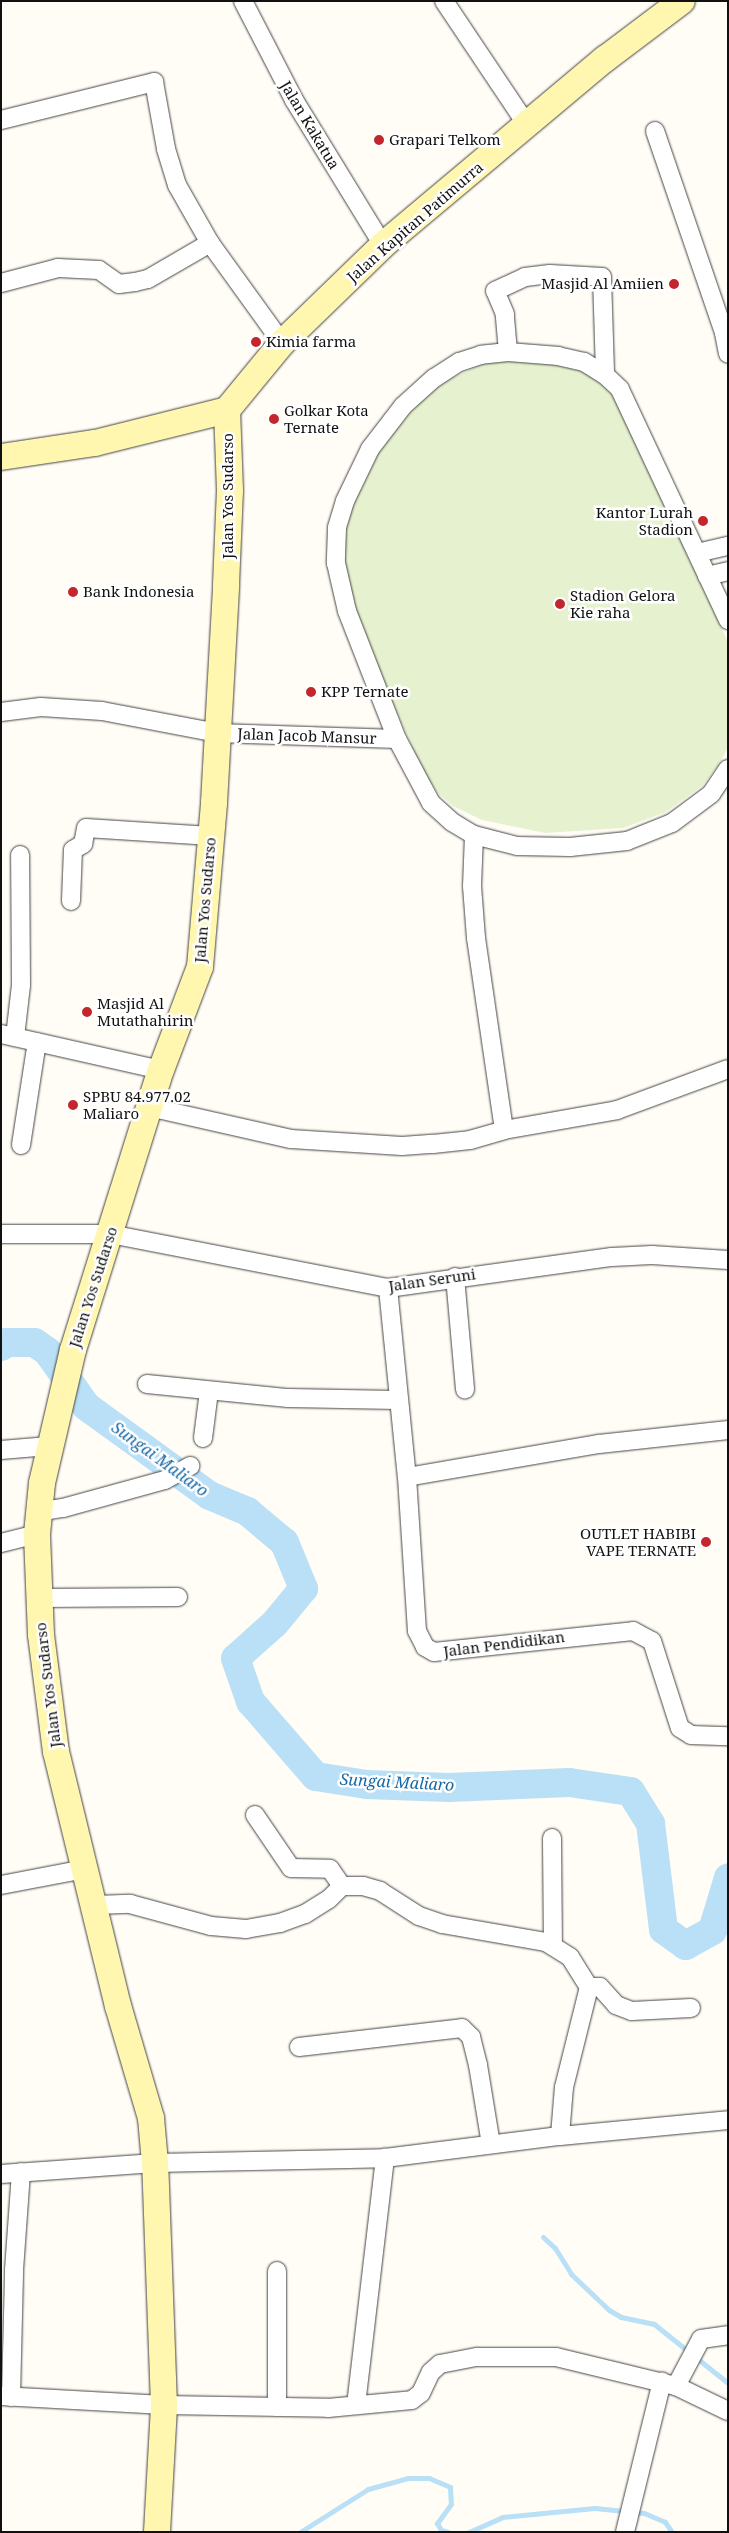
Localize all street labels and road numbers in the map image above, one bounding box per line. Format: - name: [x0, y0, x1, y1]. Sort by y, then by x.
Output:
- street label: Jalan Kakatua: [277, 78, 343, 172]
- street label: Jalan Kapitan Patimurra: [343, 158, 487, 286]
- street label: Jalan Yos Sudarso: [219, 433, 237, 559]
- street label: Jalan Jacob Mansur: [237, 725, 377, 747]
- street label: Jalan Yos Sudarso: [191, 836, 219, 964]
- street label: Jalan Yos Sudarso: [65, 1224, 121, 1350]
- street label: Jalan Seruni: [387, 1265, 477, 1295]
- street label: Jalan Yos Sudarso: [31, 1621, 65, 1749]
- street label: Jalan Pendidikan: [442, 1628, 566, 1660]

